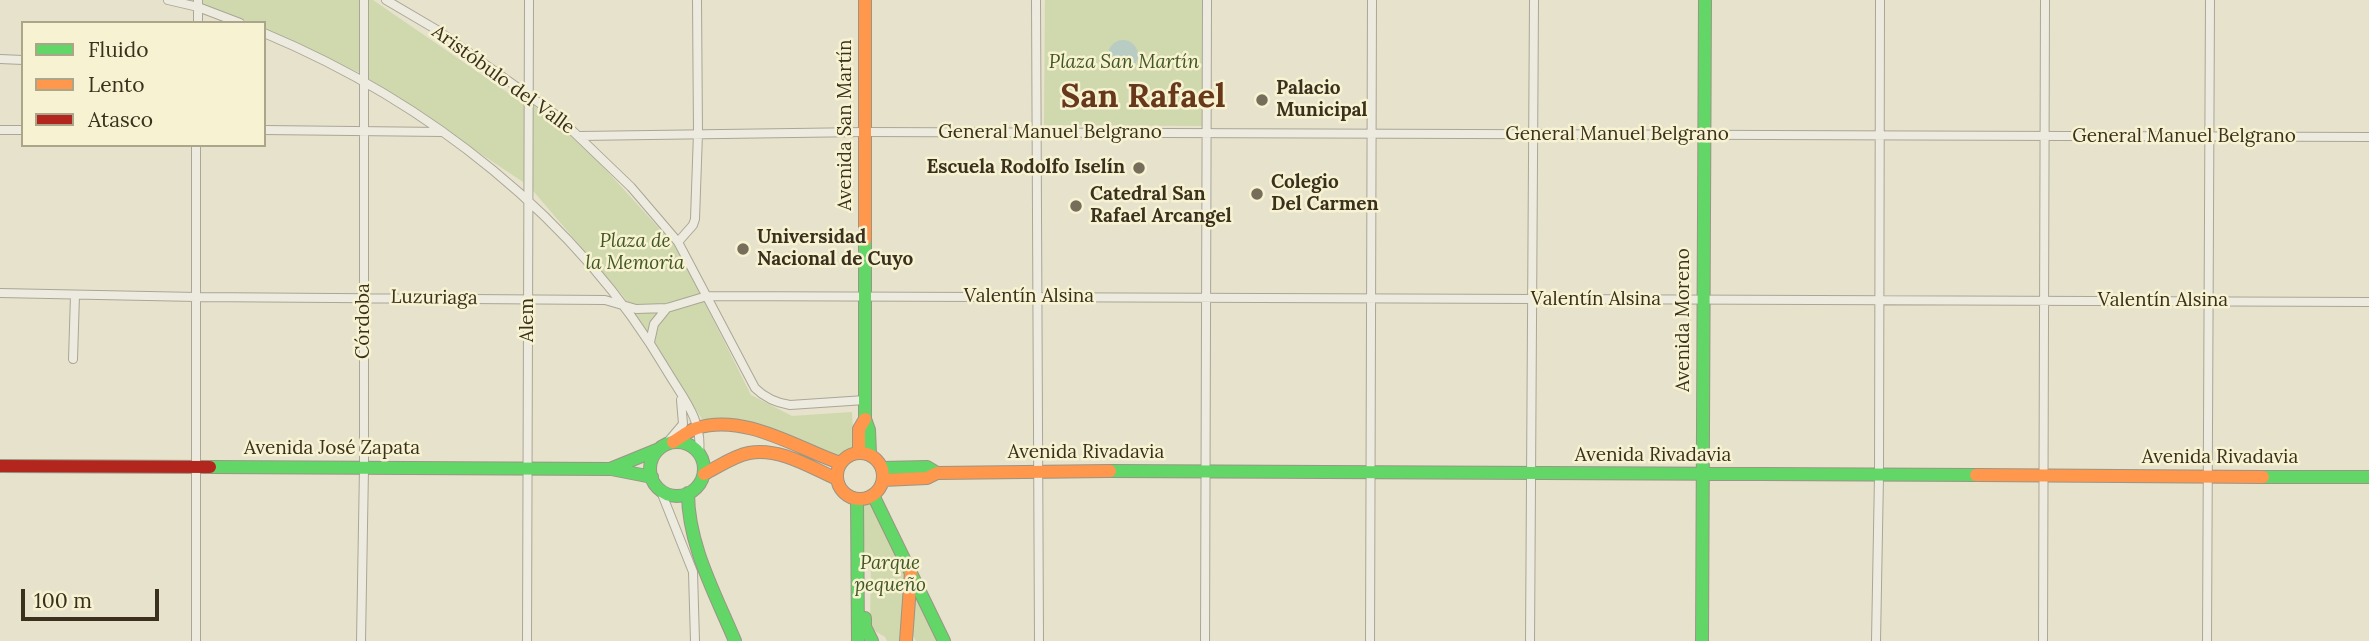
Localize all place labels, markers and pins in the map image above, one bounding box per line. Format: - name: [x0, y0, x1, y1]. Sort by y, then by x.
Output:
- place label: Palacio Municipal: [1276, 78, 1367, 122]
- marker: Palacio Municipal: [1254, 92, 1270, 108]
- place label: Escuela Rodolfo Iselín: [926, 157, 1125, 179]
- marker: Escuela Rodolfo Iselín: [1131, 160, 1147, 176]
- place label: Colegio Del Carmen: [1271, 172, 1379, 216]
- place label: Catedral San Rafael Arcangel: [1090, 184, 1232, 228]
- marker: Colegio Del Carmen: [1249, 186, 1265, 202]
- marker: Catedral San Rafael Arcangel: [1068, 198, 1084, 214]
- place label: Universidad Nacional de Cuyo: [757, 227, 913, 271]
- marker: Universidad Nacional de Cuyo: [735, 241, 751, 257]

